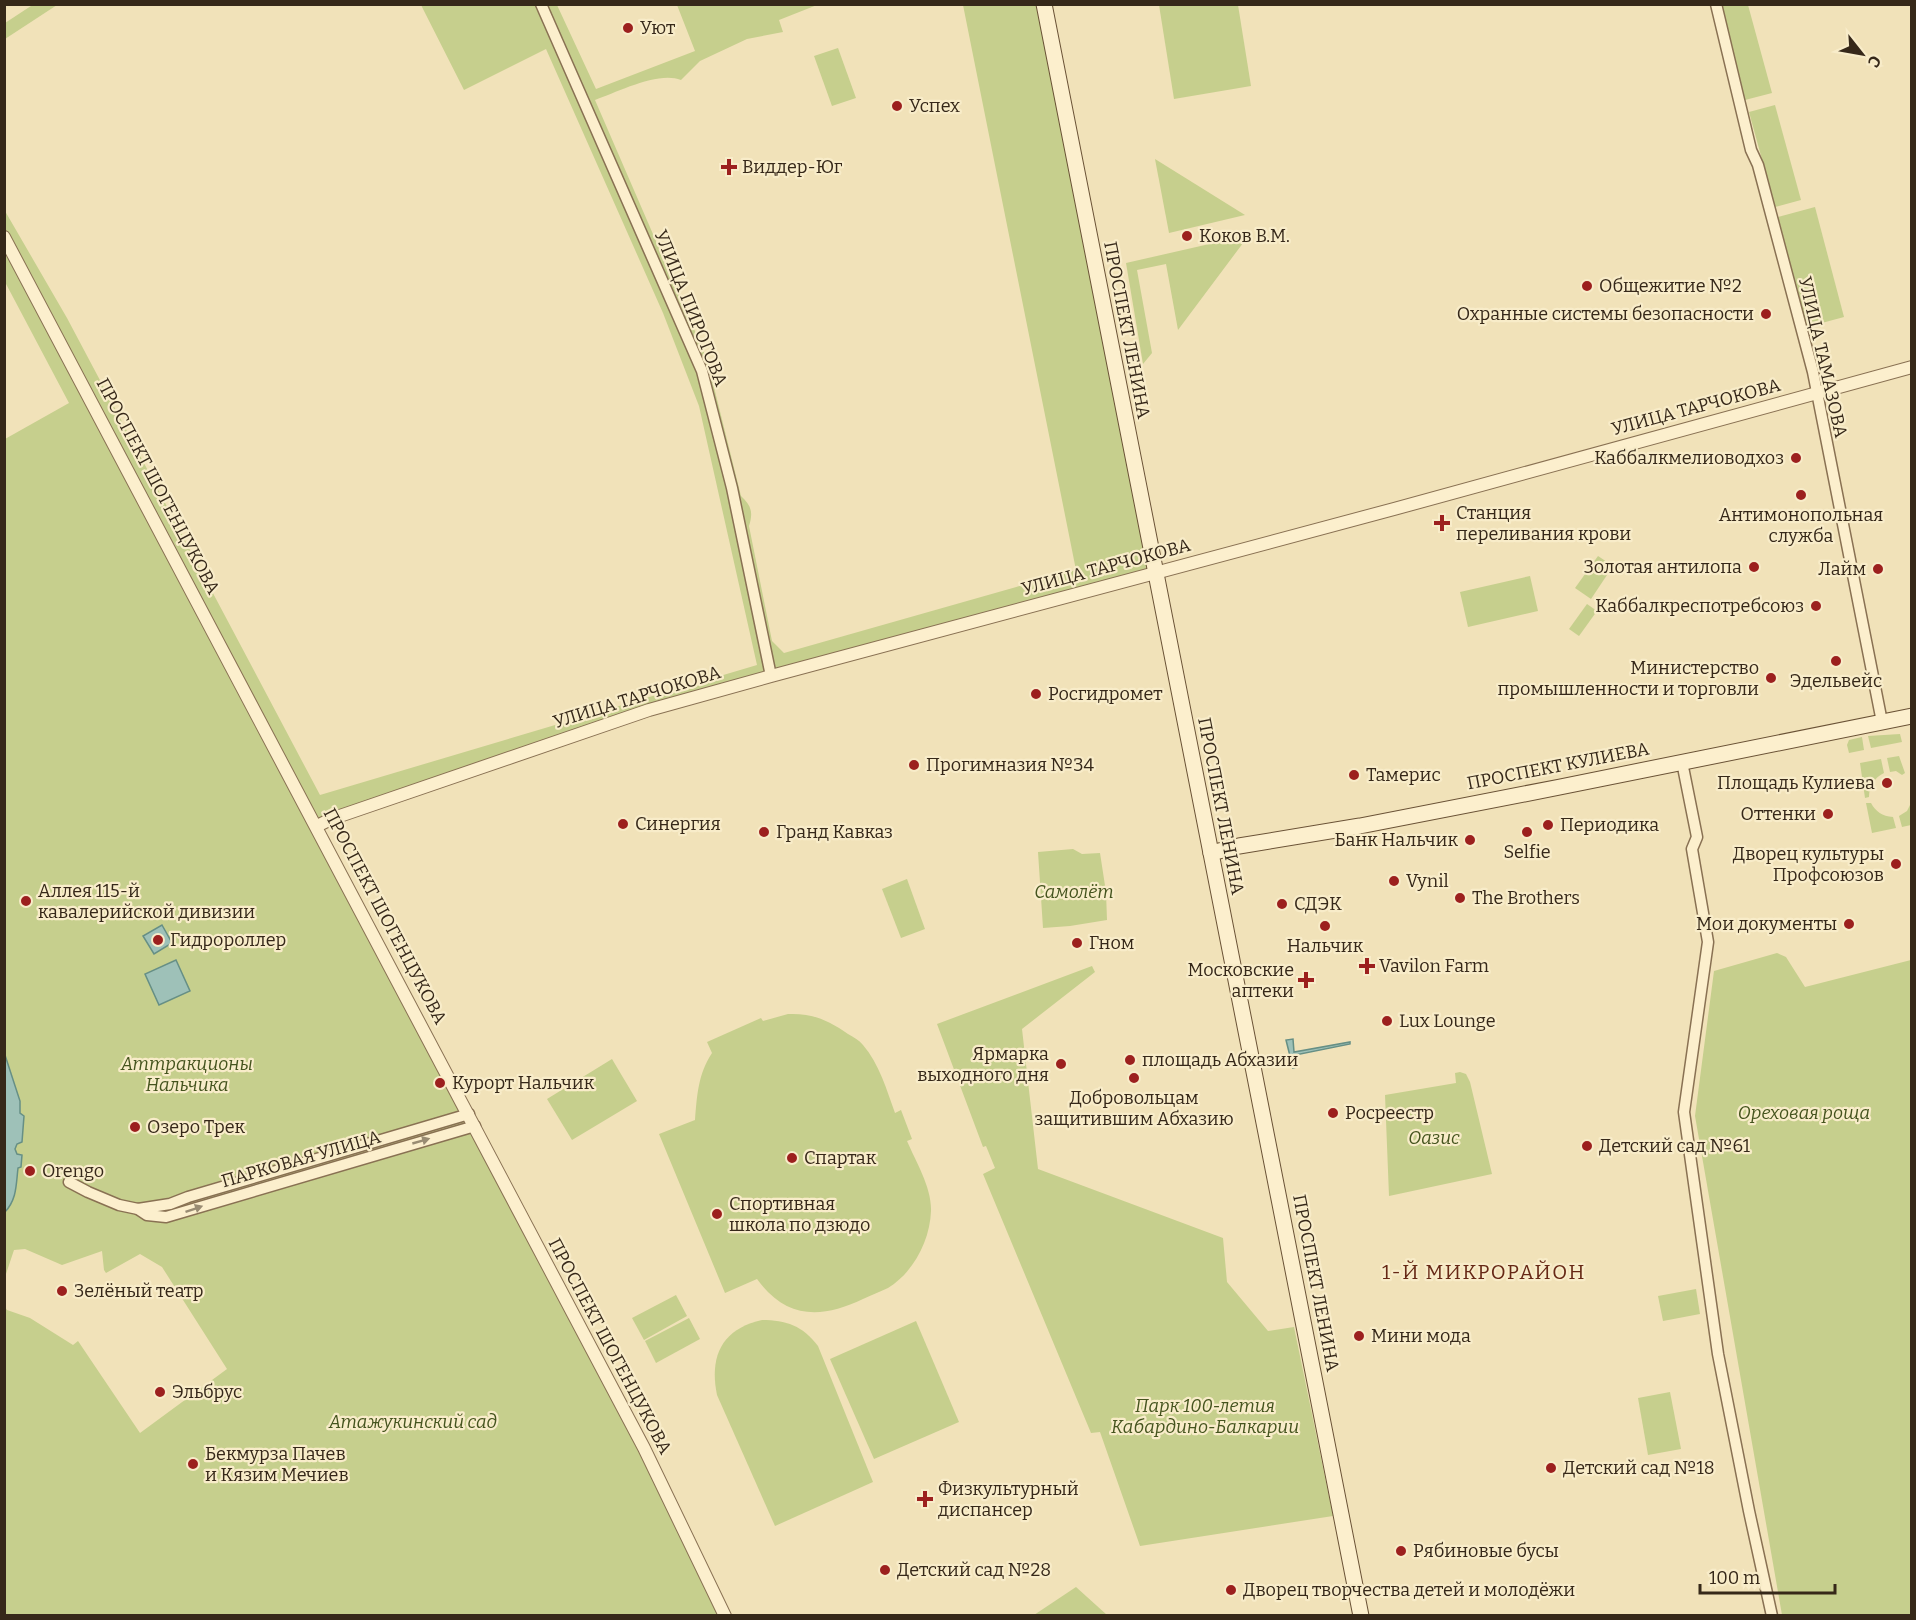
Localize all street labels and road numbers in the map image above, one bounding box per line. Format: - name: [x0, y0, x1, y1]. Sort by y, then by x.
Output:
- street label: УЛИЦА ПИРОГОВА: [650, 227, 732, 390]
- street label: ПРОСПЕКТ ЛЕНИНА: [1099, 240, 1155, 421]
- street label: УЛИЦА ТАМАЗОВА: [1794, 274, 1852, 440]
- street label: ПРОСПЕКТ ШОГЕНЦУКОВА: [92, 374, 224, 598]
- street label: УЛИЦА ТАРЧОКОВА: [1609, 374, 1783, 440]
- street label: УЛИЦА ТАРЧОКОВА: [1019, 534, 1193, 600]
- street label: УЛИЦА ТАРЧОКОВА: [551, 661, 724, 733]
- street label: ПРОСПЕКТ ЛЕНИНА: [1193, 716, 1249, 897]
- street label: ПРОСПЕКТ КУЛИЕВА: [1465, 737, 1651, 794]
- street label: ПРОСПЕКТ ШОГЕНЦУКОВА: [319, 804, 451, 1028]
- street label: ПАРКОВАЯ УЛИЦА: [219, 1126, 383, 1192]
- street label: ПРОСПЕКТ ЛЕНИНА: [1288, 1193, 1344, 1374]
- street label: ПРОСПЕКТ ШОГЕНЦУКОВА: [544, 1234, 676, 1458]

